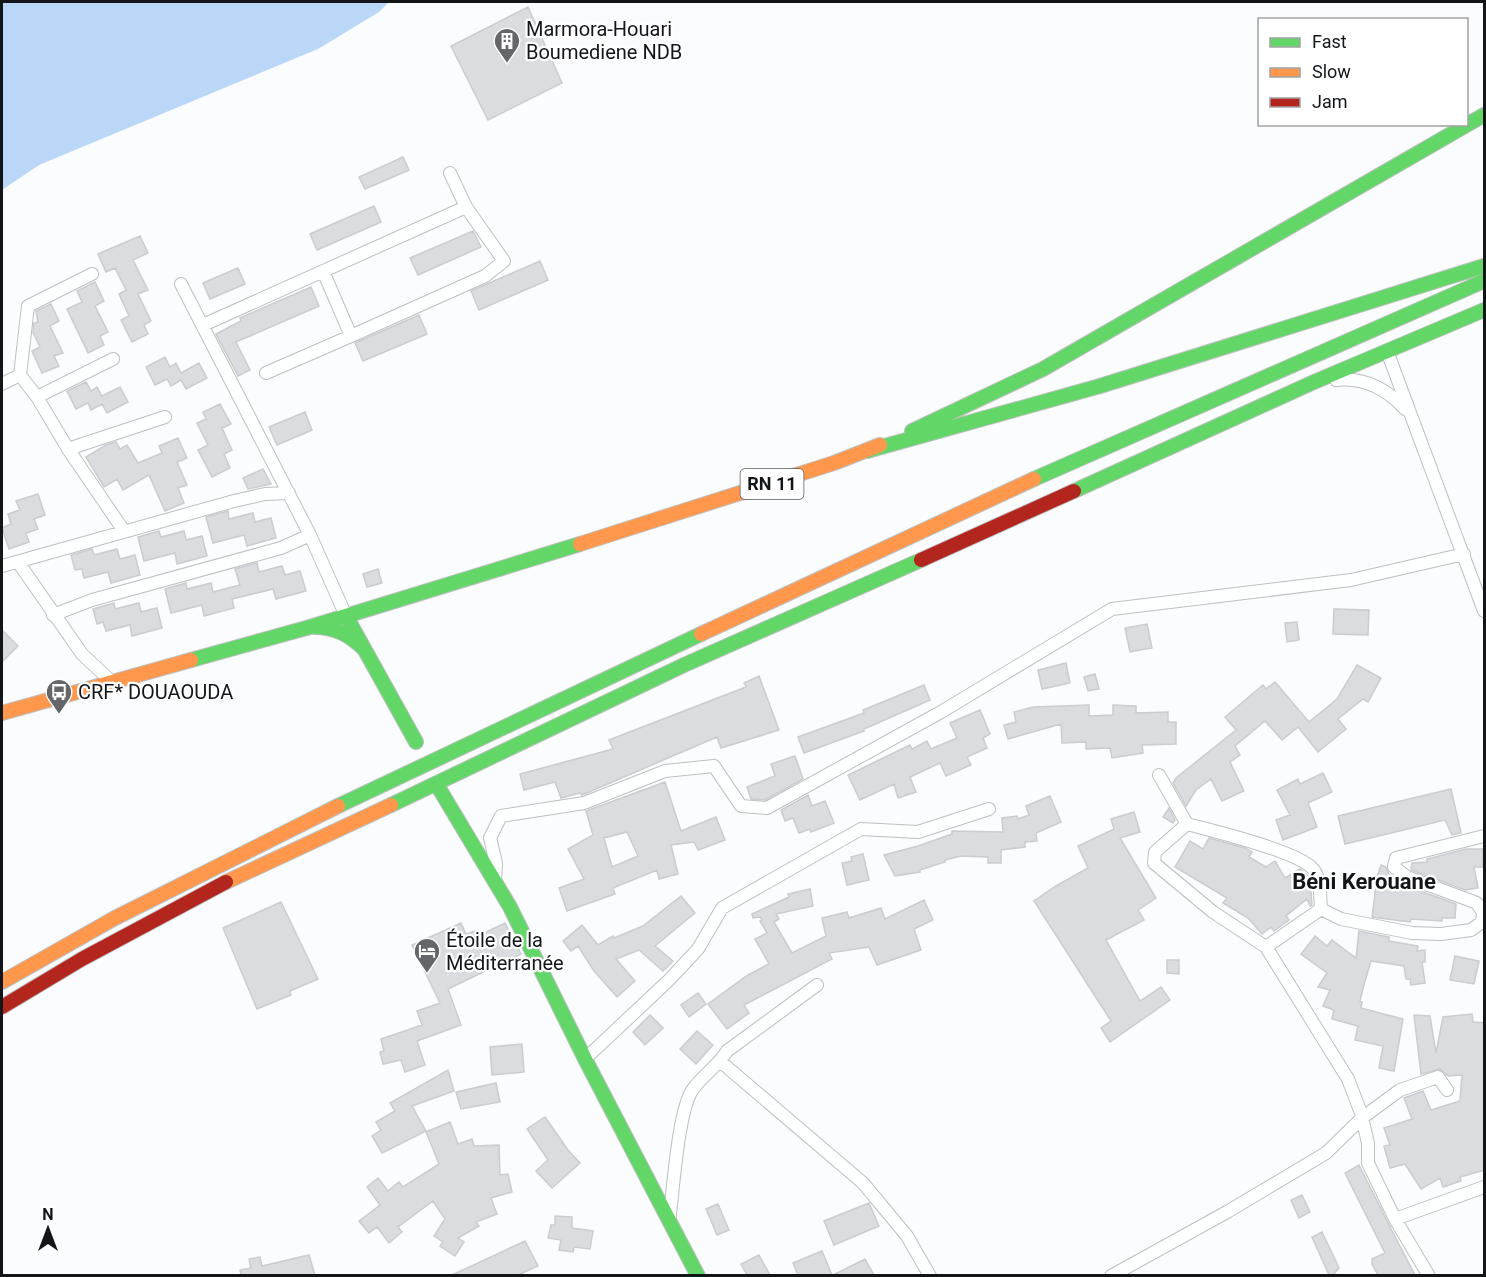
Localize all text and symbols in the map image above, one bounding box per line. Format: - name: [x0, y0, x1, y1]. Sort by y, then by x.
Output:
- place label: Marmora-Houari Boumediene NDB: [526, 17, 682, 64]
- legend: [1258, 18, 1468, 126]
- building icon: Marmora-Houari Boumediene NDB: [492, 26, 522, 64]
- text: Fast: [1312, 31, 1347, 52]
- text: Slow: [1312, 61, 1351, 82]
- text: Jam: [1312, 91, 1348, 112]
- road number: RN 11: [740, 469, 804, 499]
- bus stop icon: CRF* DOUAOUDA: [44, 677, 74, 715]
- place label: CRF* DOUAOUDA: [78, 680, 233, 704]
- district label: Béni Kerouane: [1292, 869, 1436, 894]
- place label: Étoile de la Méditerranée: [446, 928, 564, 975]
- hotel icon: Étoile de la Méditerranée: [412, 936, 442, 974]
- north arrow: [18, 1199, 78, 1259]
- text: N: [42, 1205, 54, 1224]

